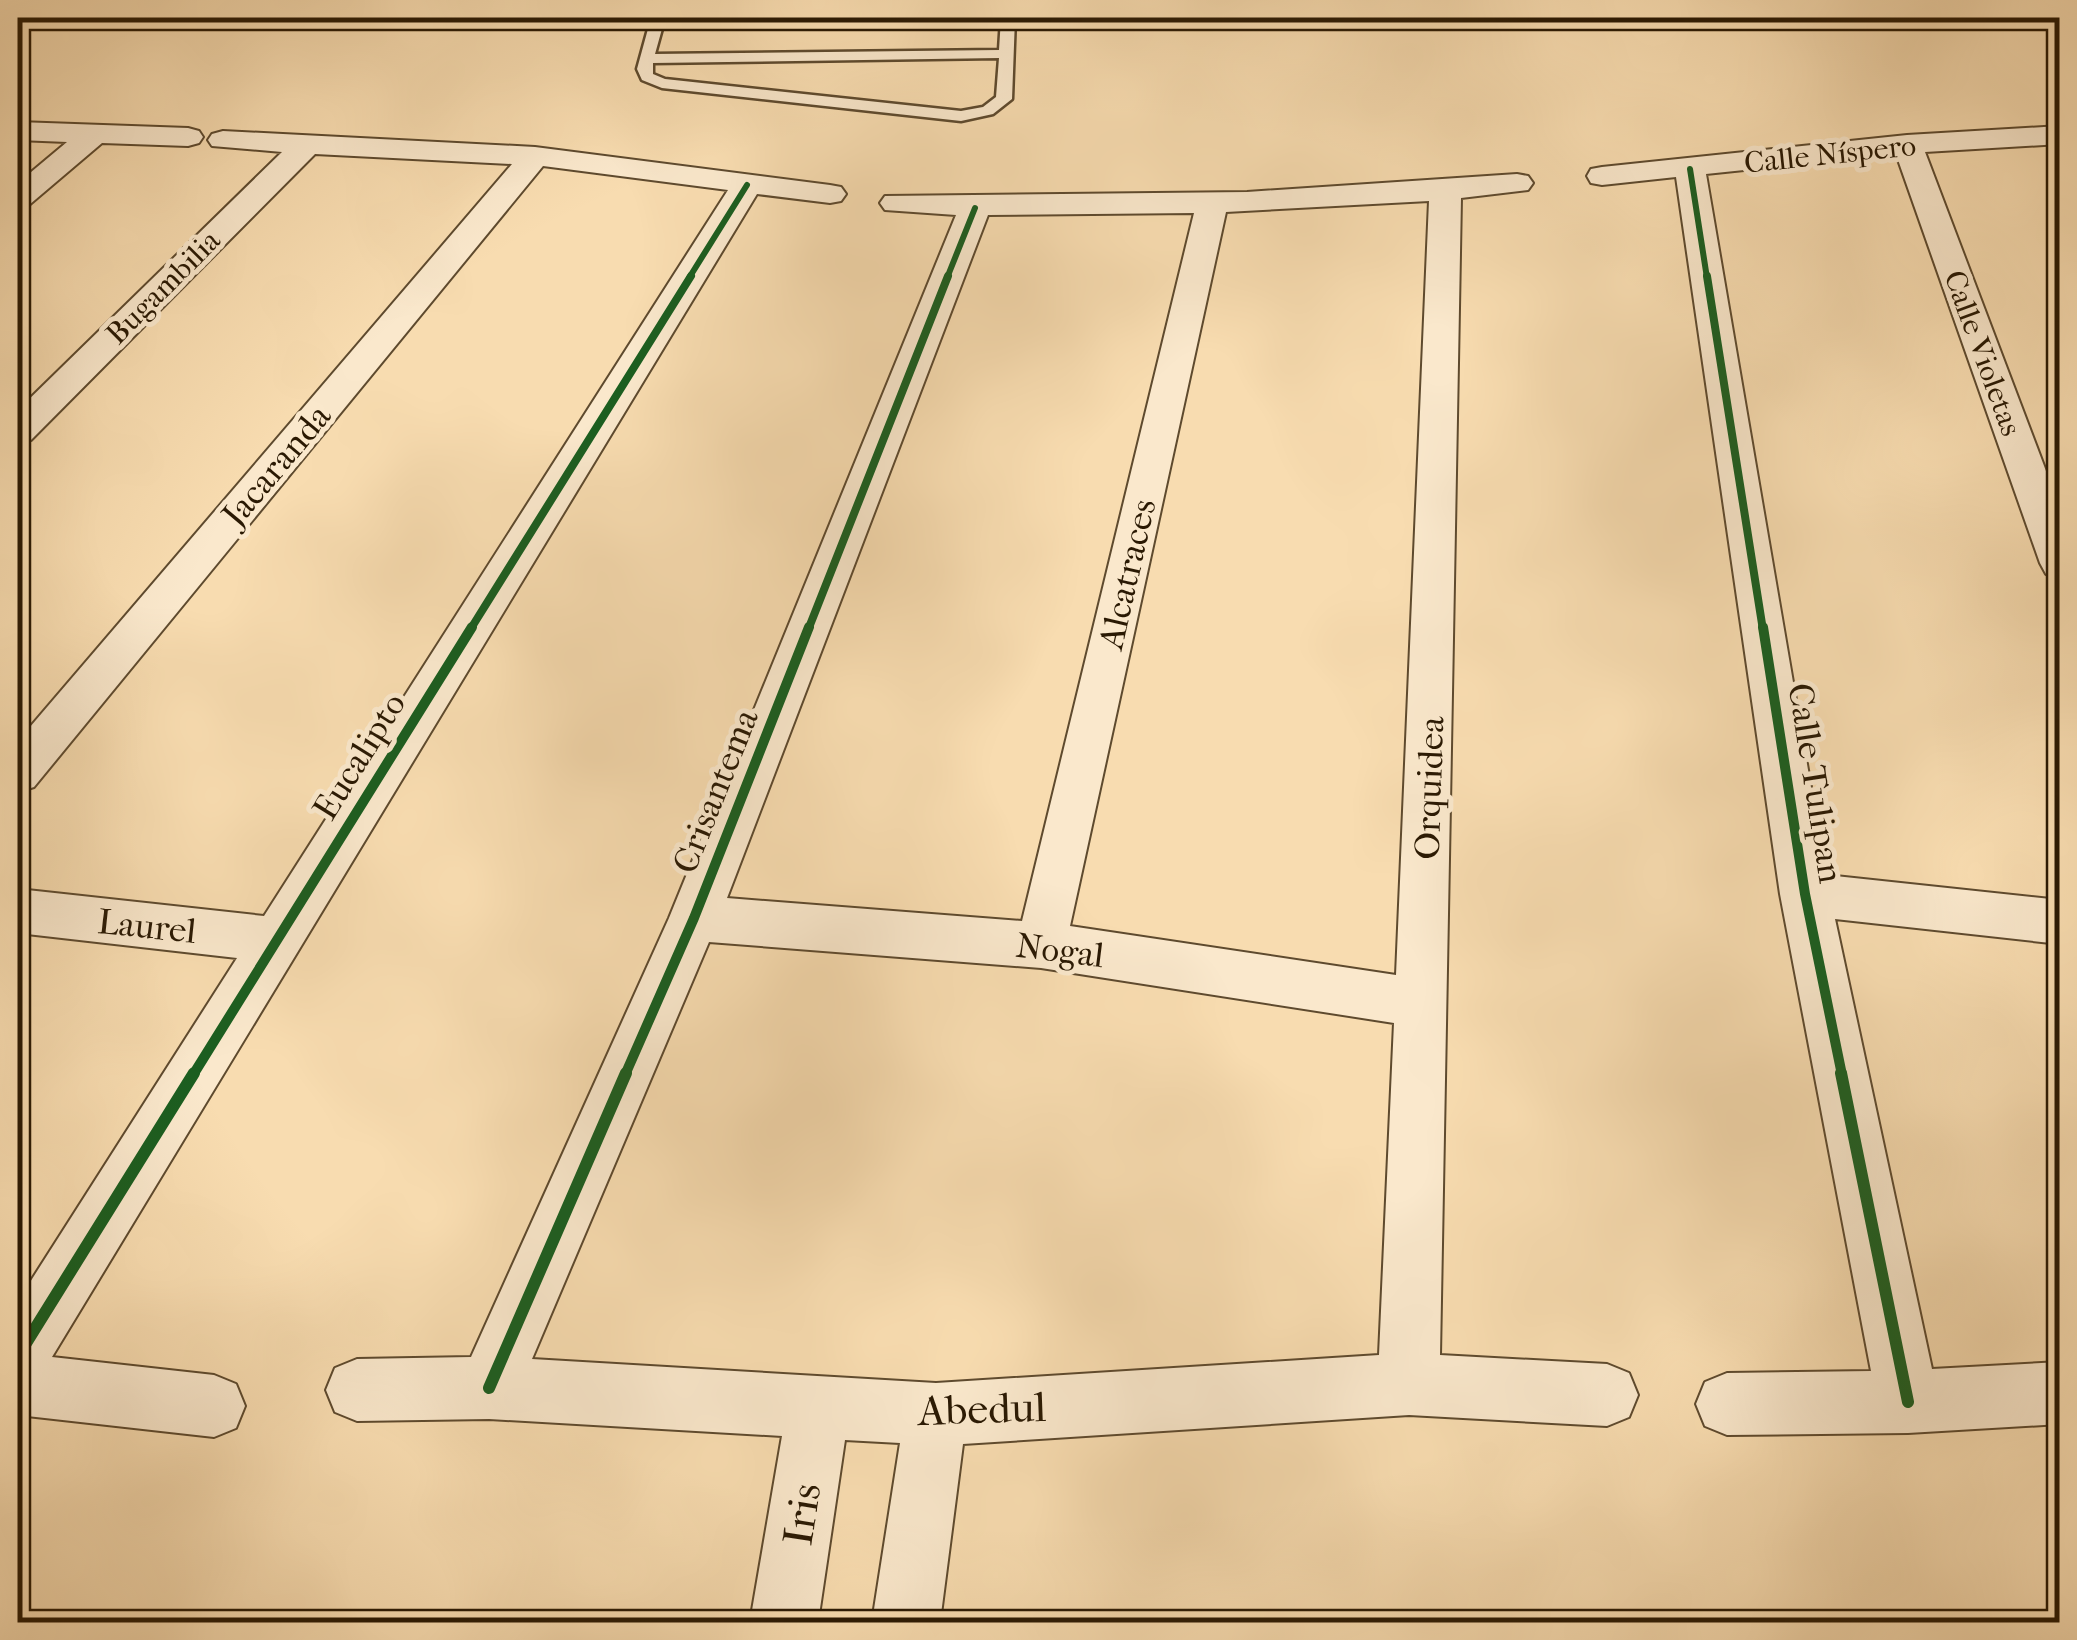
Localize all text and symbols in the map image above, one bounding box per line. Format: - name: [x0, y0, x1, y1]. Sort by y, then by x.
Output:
- street label: Calle Níspero: [1742, 128, 1918, 181]
- street label: Bugambilia: [99, 222, 228, 352]
- street label: Calle Violetas: [1936, 266, 2029, 441]
- street label: Jacaranda: [212, 395, 340, 537]
- street label: Alcatraces: [1090, 495, 1165, 655]
- street label: Calle Tulipan: [1779, 680, 1852, 886]
- street label: Eucalipto: [304, 685, 414, 827]
- street label: Crisantema: [664, 703, 767, 879]
- street label: Orquidea: [1407, 715, 1453, 860]
- street label: Laurel: [96, 901, 198, 952]
- street label: Nogal: [1014, 925, 1107, 976]
- street label: Abedul: [915, 1383, 1047, 1436]
- street label: Iris: [773, 1480, 832, 1549]

